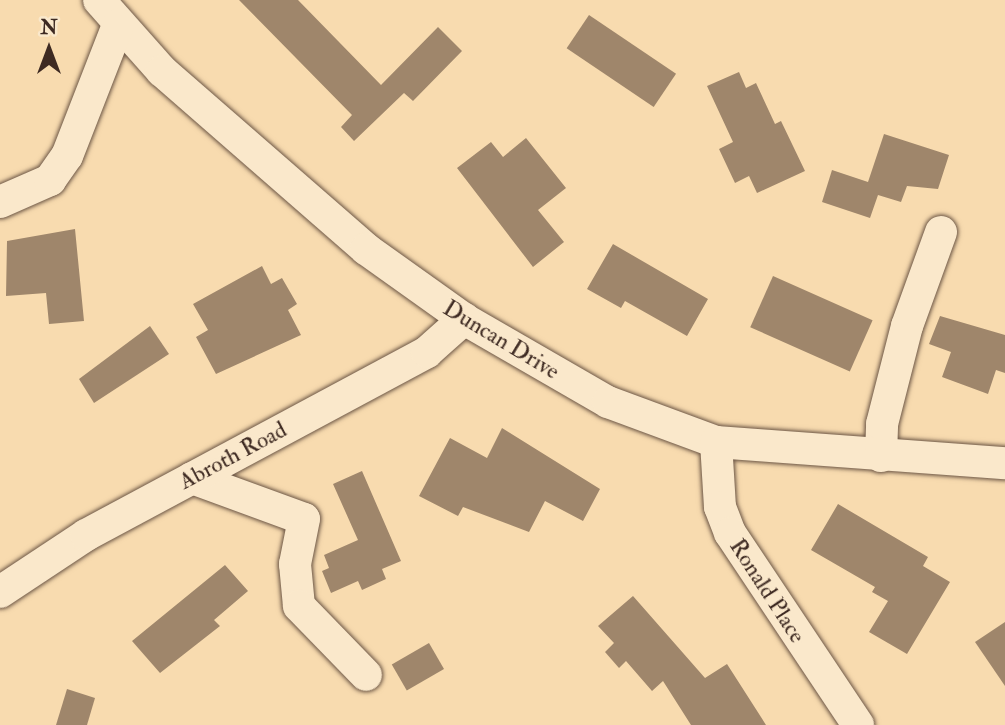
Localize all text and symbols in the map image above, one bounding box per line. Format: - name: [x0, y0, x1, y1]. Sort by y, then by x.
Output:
- north arrow: [14, 14, 84, 84]
- text: N: [40, 16, 58, 40]
- street label: Duncan Drive: [438, 295, 564, 385]
- street label: Abroth Road: [175, 416, 291, 496]
- street label: Ronald Place: [723, 534, 811, 648]

